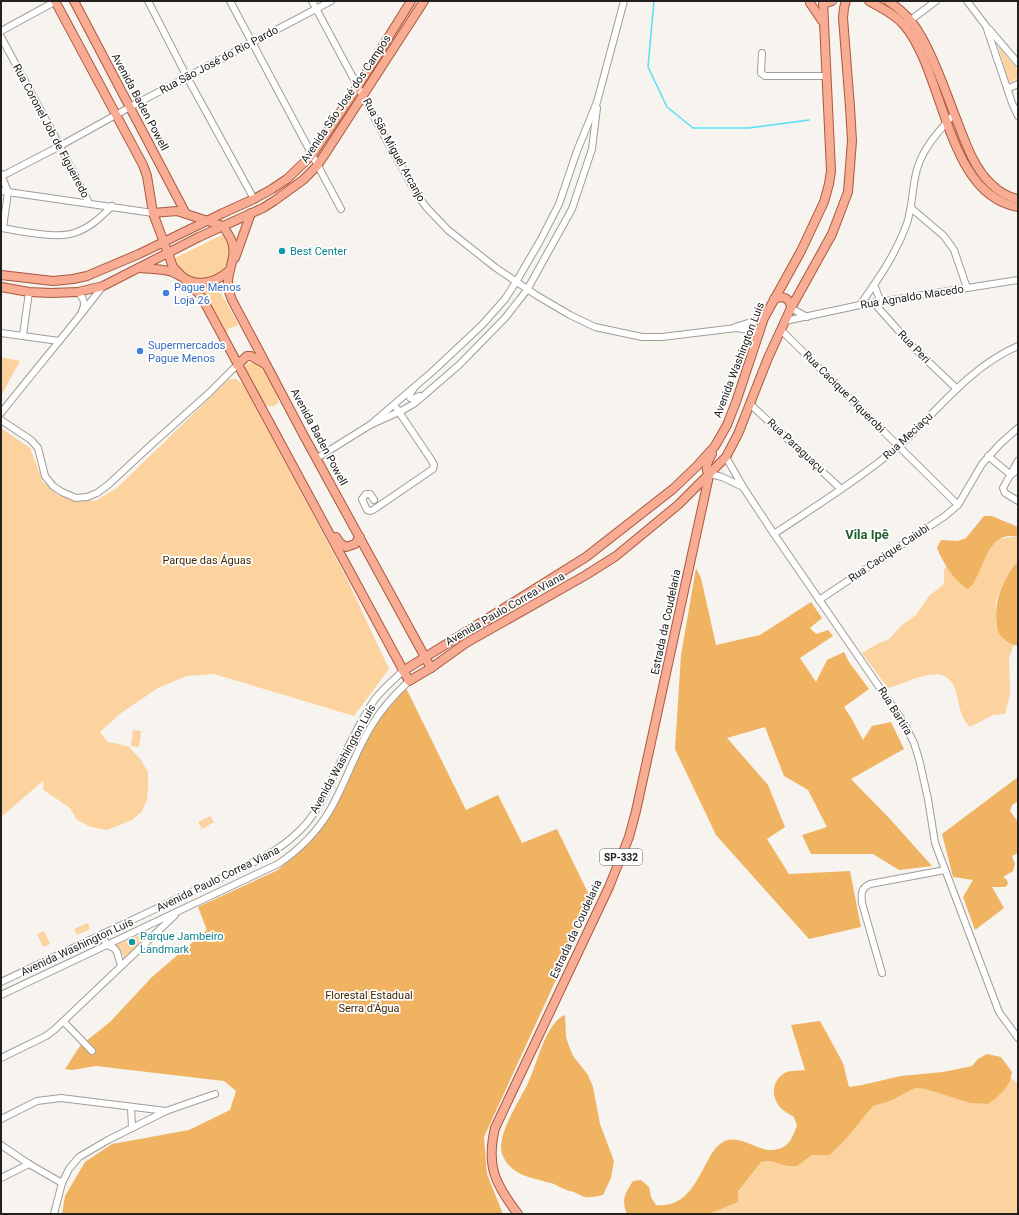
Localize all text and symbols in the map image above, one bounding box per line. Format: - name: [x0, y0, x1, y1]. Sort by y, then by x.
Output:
- street label: Rua São José do Rio Pardo: [158, 23, 280, 97]
- street label: Avenida São José dos Campos: [298, 32, 394, 165]
- street label: Avenida Baden Powell: [109, 51, 171, 153]
- street label: Rua Coronel Job de Figueiredo: [10, 62, 92, 200]
- street label: Rua São Miguel Arcanjo: [360, 96, 428, 204]
- place label: Best Center: [290, 245, 347, 258]
- marker: Best Center: [277, 246, 287, 256]
- place label: Pague Menos Loja 26: [174, 281, 241, 307]
- street label: Rua Agnaldo Macedo: [859, 282, 965, 312]
- marker: Pague Menos Loja 26: [161, 288, 171, 298]
- street label: Avenida Washington Luis: [711, 300, 767, 420]
- street label: Rua Peri: [895, 328, 933, 366]
- place label: Supermercados Pague Menos: [148, 339, 226, 365]
- marker: Supermercados Pague Menos: [135, 346, 145, 356]
- street label: Rua Cacique Piquerobi: [800, 348, 888, 436]
- street label: Avenida Baden Powell: [288, 386, 350, 488]
- street label: Rua Meciaçu: [880, 410, 936, 462]
- street label: Rua Paraguaçu: [765, 416, 827, 476]
- street label: Rua Cacique Caiubi: [846, 521, 932, 585]
- district label: Vila Ipê: [845, 527, 889, 542]
- park label: Parque das Águas: [162, 554, 252, 567]
- street label: Estrada da Coudelaria: [648, 568, 684, 676]
- street label: Avenida Paulo Correa Viana: [443, 570, 567, 648]
- street label: Rua Bartira: [875, 685, 915, 737]
- street label: Avenida Washington Luís: [308, 702, 379, 816]
- street label: Avenida Paulo Correa Viana: [154, 843, 282, 915]
- road number: SP-332: [600, 849, 642, 865]
- street label: Estrada da Coudelaria: [547, 878, 605, 980]
- street label: Avenida Washington Luís: [19, 915, 136, 979]
- place label: Parque Jambeiro Landmark: [140, 930, 224, 956]
- marker: Parque Jambeiro Landmark: [127, 937, 137, 947]
- park label: Florestal Estadual Serra d'Água: [325, 989, 413, 1015]

